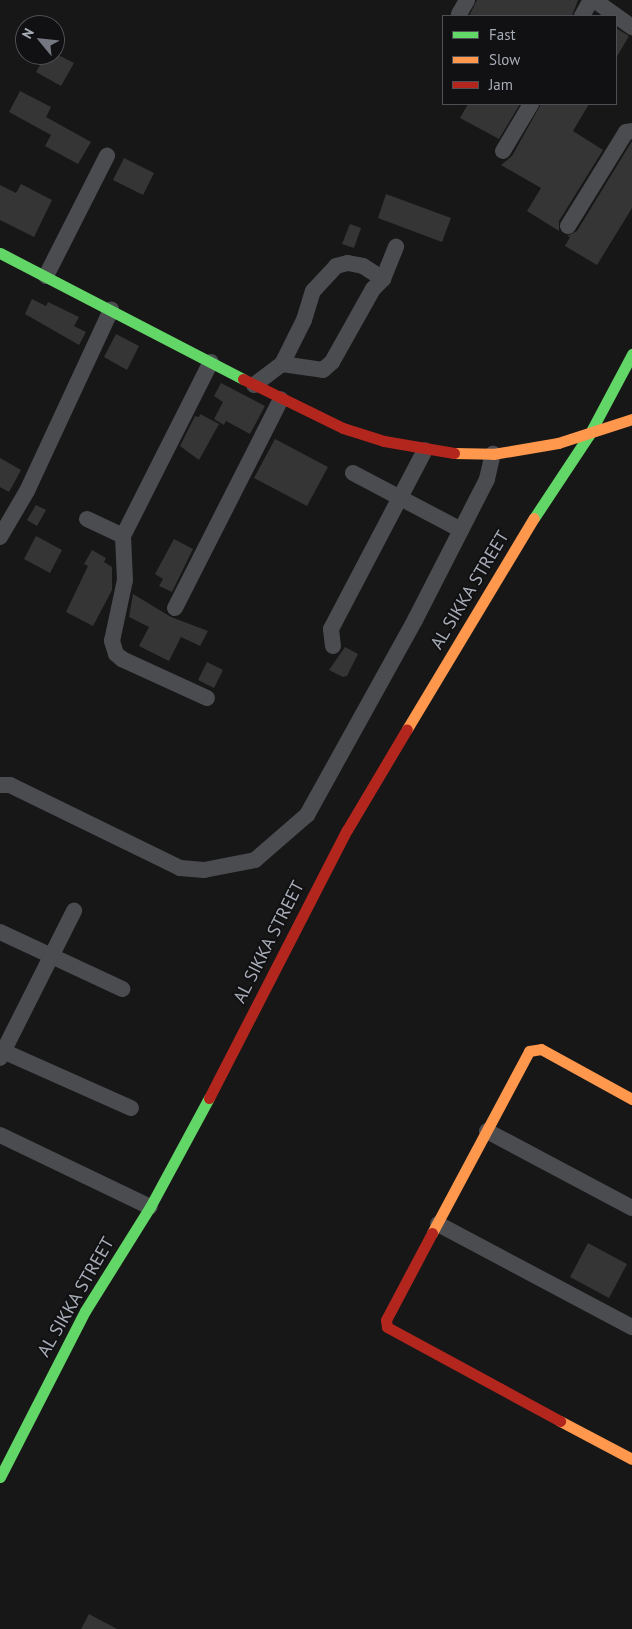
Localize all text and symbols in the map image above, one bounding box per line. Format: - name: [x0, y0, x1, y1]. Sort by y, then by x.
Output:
- north arrow: [15, 15, 65, 65]
- legend: [442, 15, 617, 105]
- text: N: [18, 25, 38, 42]
- text: Fast: [489, 25, 516, 44]
- text: Slow: [489, 50, 520, 69]
- text: Jam: [489, 75, 513, 94]
- street label: AL SIKKA STREET: [426, 526, 514, 654]
- street label: AL SIKKA STREET: [229, 877, 309, 1007]
- street label: AL SIKKA STREET: [33, 1233, 119, 1361]

